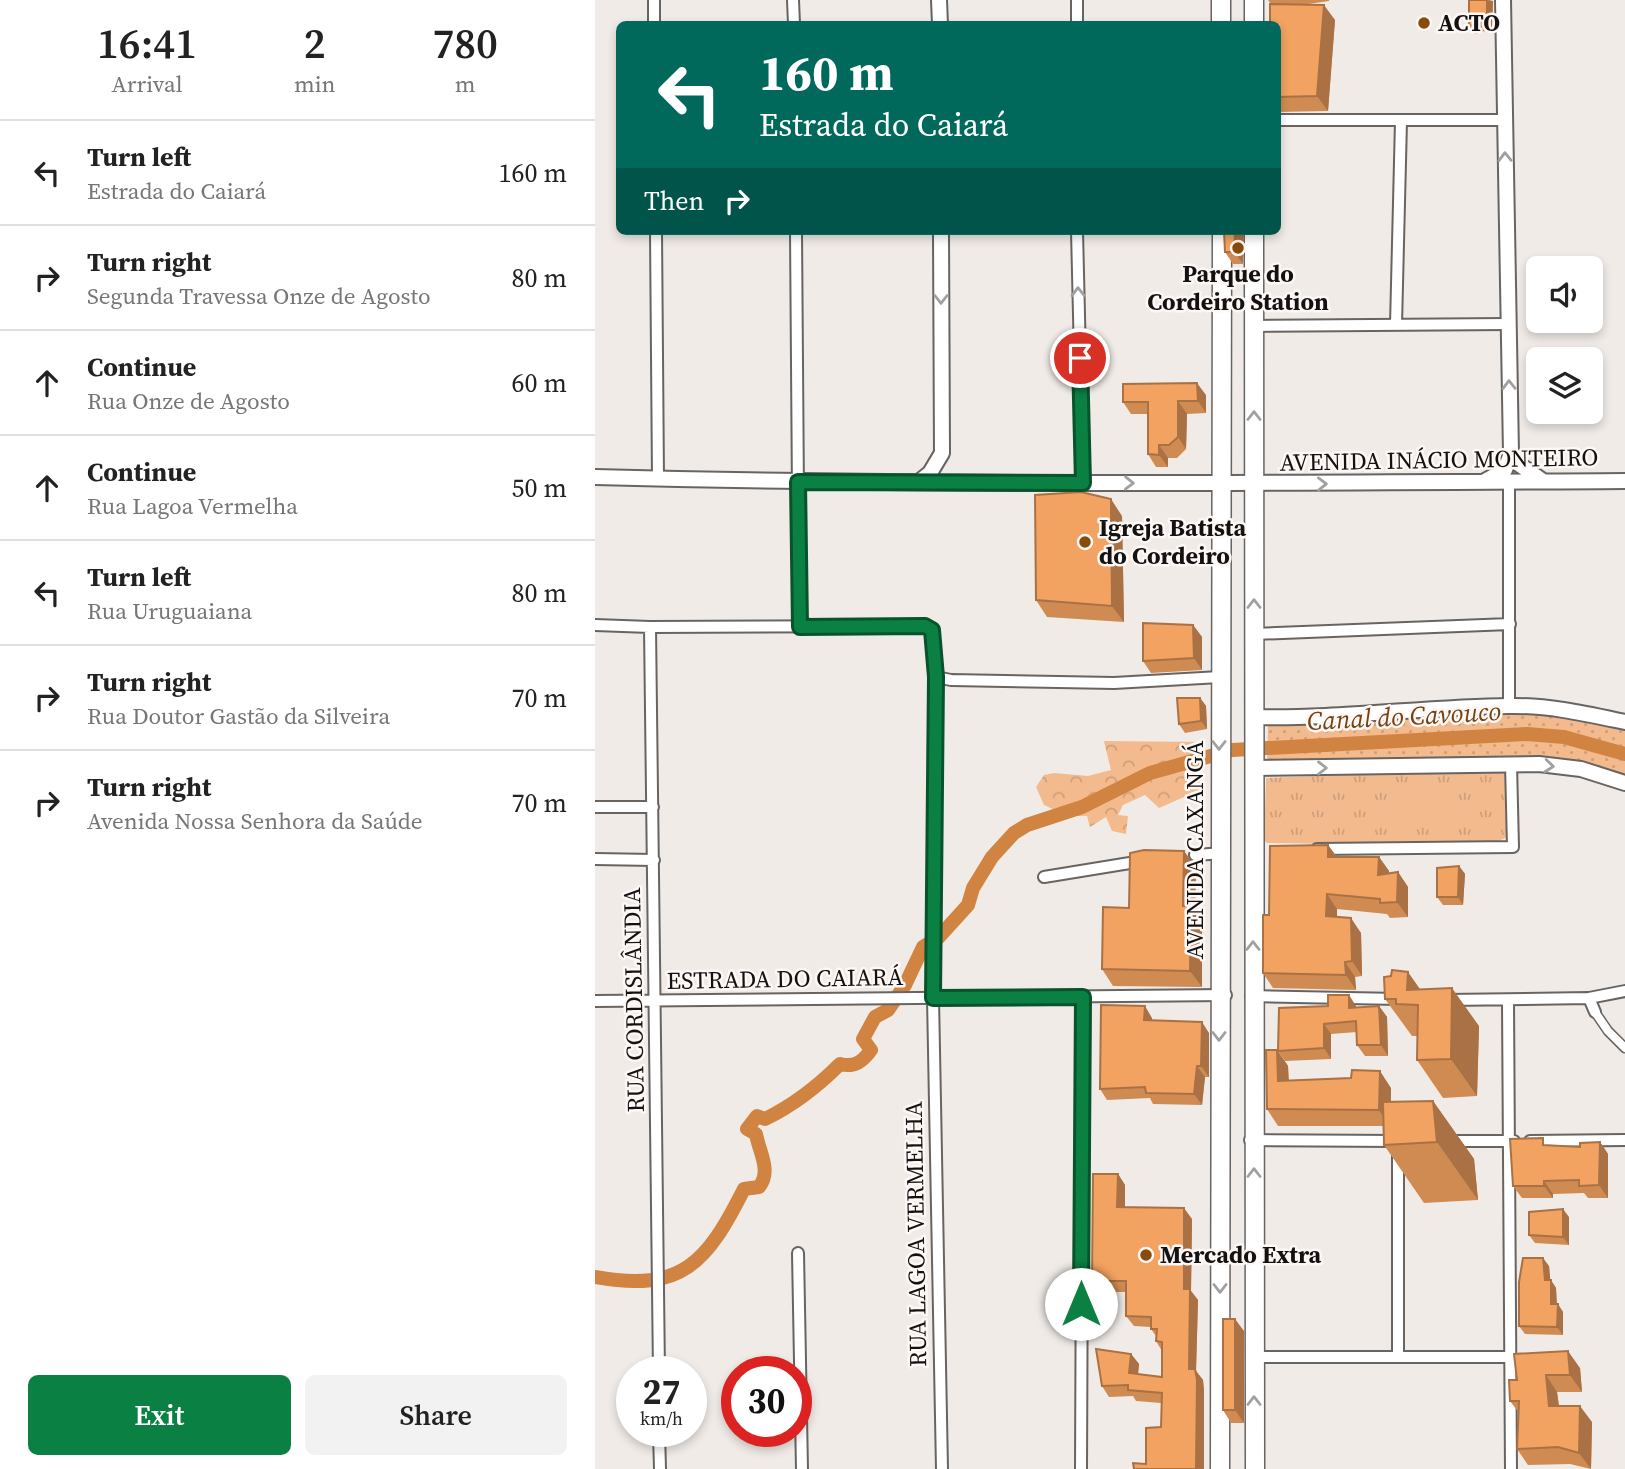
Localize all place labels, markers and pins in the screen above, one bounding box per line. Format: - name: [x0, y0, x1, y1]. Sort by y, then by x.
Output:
- place label: ACTO: [1438, 6, 1500, 39]
- marker: ACTO: [1416, 15, 1432, 31]
- marker: Parque do Cordeiro Station: [1230, 240, 1246, 256]
- place label: Parque do Cordeiro Station: [1147, 257, 1329, 318]
- pin: [1050, 328, 1110, 388]
- place label: Igreja Batista do Cordeiro: [1099, 511, 1246, 572]
- marker: Igreja Batista do Cordeiro: [1077, 534, 1093, 550]
- place label: Mercado Extra: [1160, 1238, 1321, 1271]
- marker: Mercado Extra: [1138, 1247, 1154, 1263]

